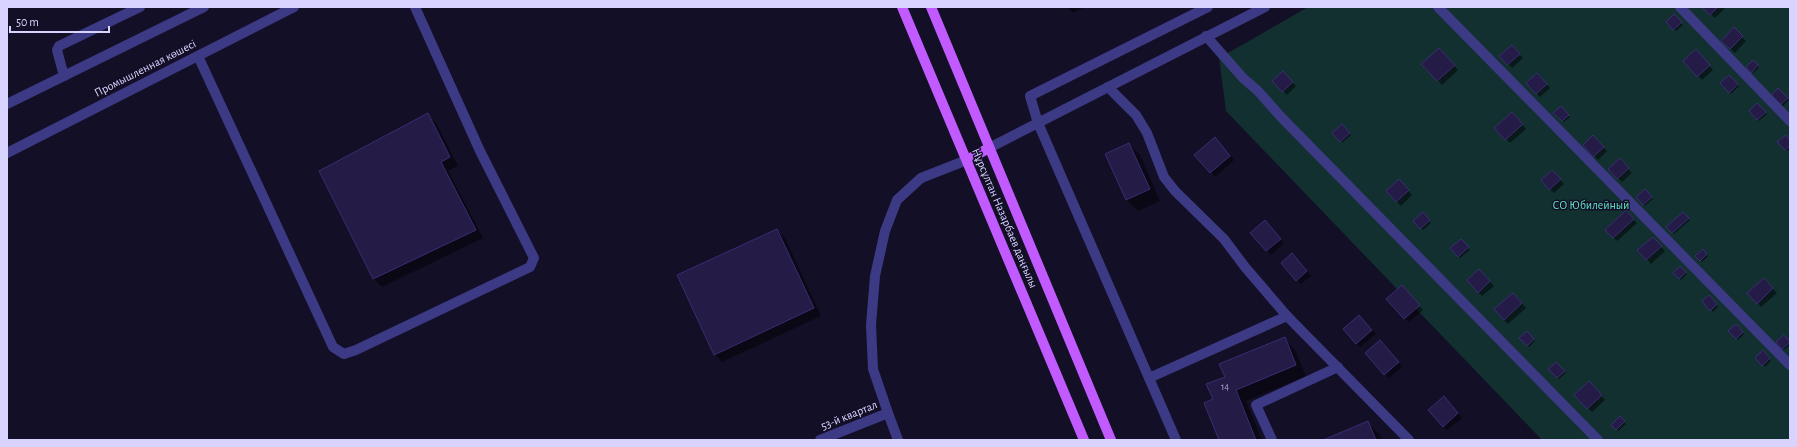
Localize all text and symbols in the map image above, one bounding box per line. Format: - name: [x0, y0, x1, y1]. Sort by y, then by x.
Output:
- scale bar: [10, 8, 109, 34]
- text: 50 m: [16, 16, 39, 28]
- street label: Промышленная көшесі: [92, 37, 198, 99]
- street label: Нұрсұлтан Назарбаев даңғылы: [970, 146, 1040, 290]
- park label: СО Юбилейный: [1553, 199, 1629, 211]
- house number: 14: [1221, 382, 1229, 392]
- street label: 53-й квартал: [819, 398, 879, 432]

